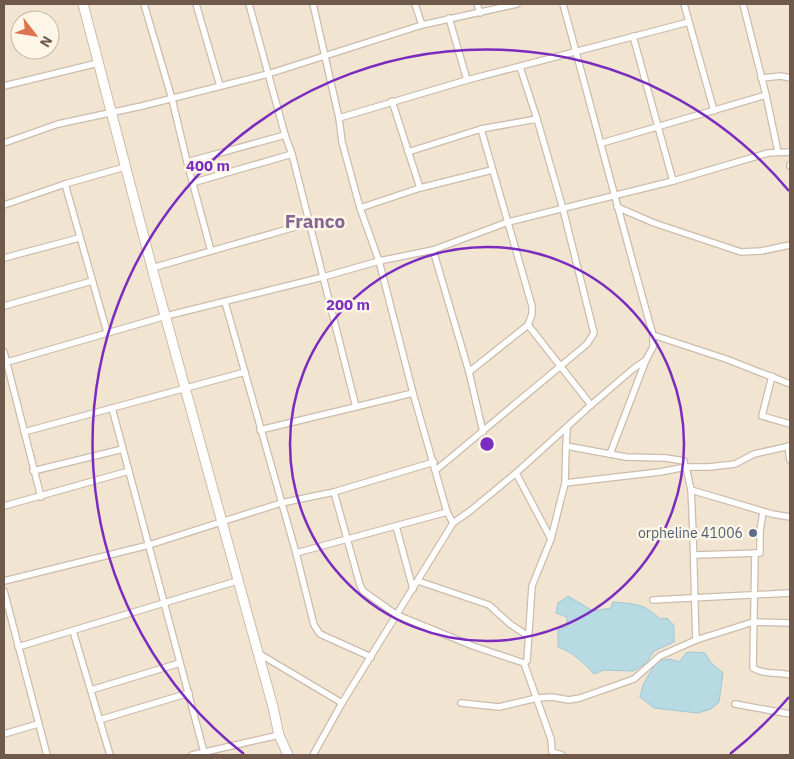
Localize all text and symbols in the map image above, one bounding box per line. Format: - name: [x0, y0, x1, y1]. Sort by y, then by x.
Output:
- north arrow: [10, 10, 60, 60]
- text: N: [36, 33, 56, 51]
- text: 400 m: [186, 156, 230, 175]
- district label: Franco: [285, 209, 346, 233]
- text: 200 m: [326, 295, 370, 314]
- centre of rings: [478, 435, 496, 453]
- place label: orpheline 41006: [638, 524, 743, 542]
- marker: orpheline 41006: [747, 527, 759, 539]

